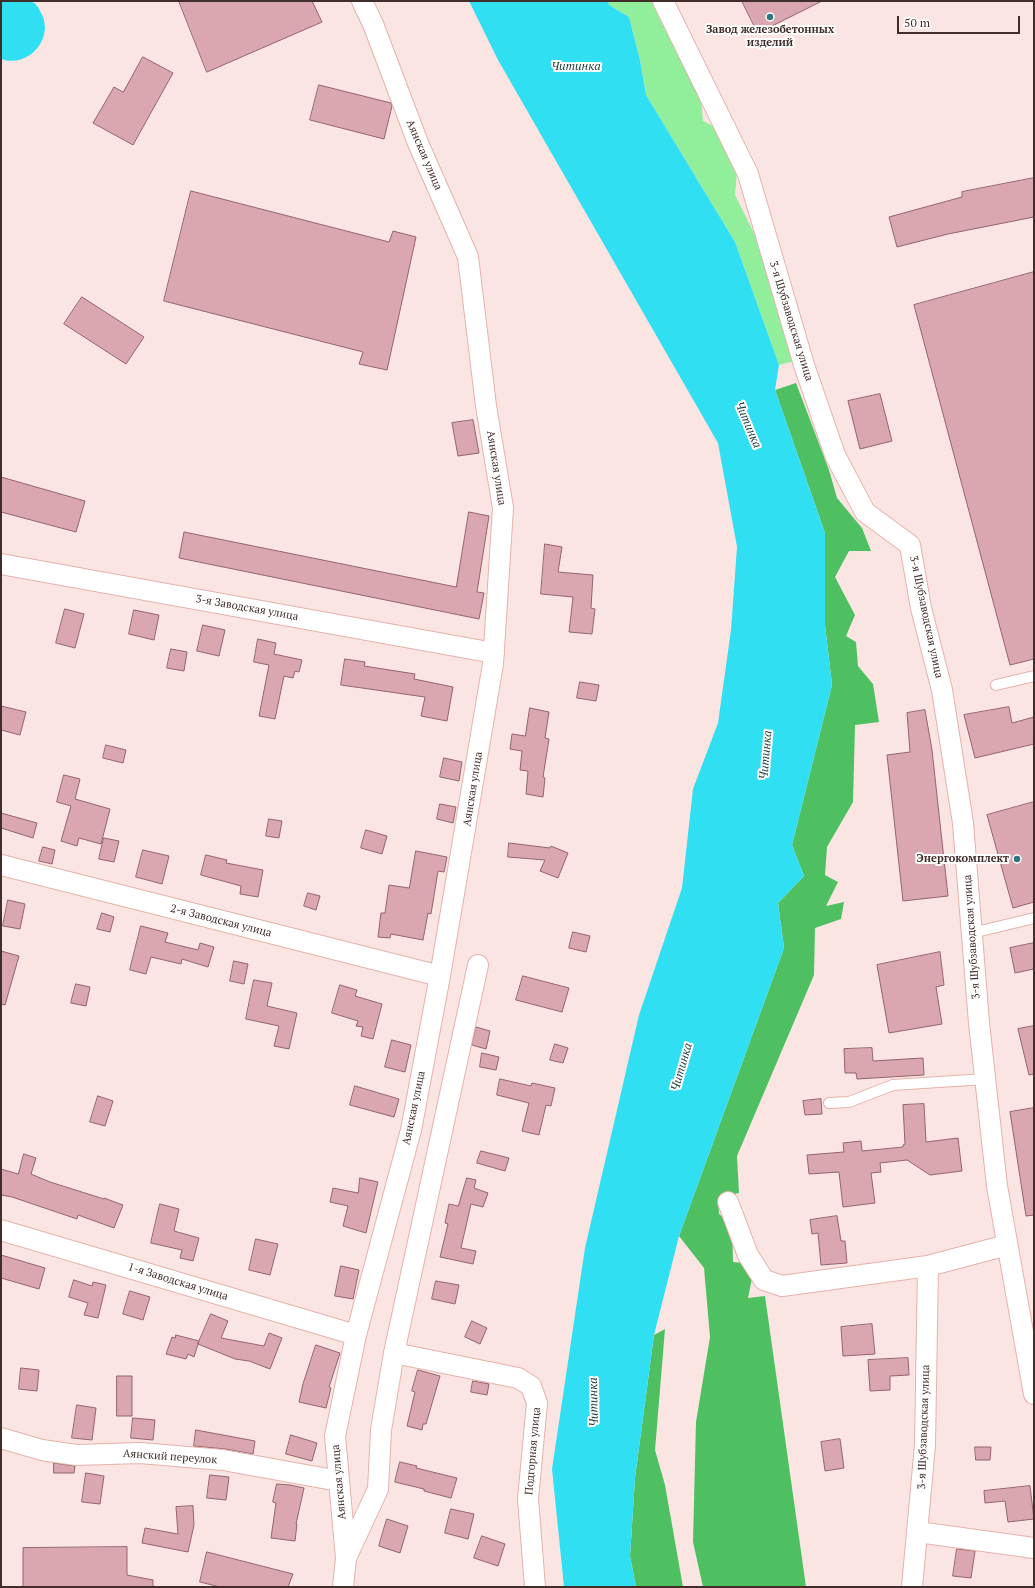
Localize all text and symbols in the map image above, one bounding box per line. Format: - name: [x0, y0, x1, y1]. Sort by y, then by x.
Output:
- scale bar: [899, 8, 1022, 34]
- marker: Завод железобетонных изделий: [765, 12, 775, 22]
- text: 50 m: [904, 15, 930, 30]
- place label: Завод железобетонных изделий: [706, 23, 834, 49]
- water label: Читинка: [551, 60, 601, 74]
- street label: Аянская улица: [403, 118, 445, 192]
- street label: 3-я Шубзаводская улица: [766, 259, 816, 383]
- water label: Читинка: [732, 400, 764, 450]
- street label: Аянская улица: [484, 430, 508, 506]
- street label: 3-я Шубзаводская улица: [907, 555, 945, 679]
- street label: 3-я Заводская улица: [195, 592, 299, 624]
- water label: Читинка: [757, 730, 775, 780]
- street label: Аянская улица: [461, 751, 485, 827]
- place label: Энергокомплект: [917, 852, 1009, 866]
- marker: Энергокомплект: [1012, 854, 1022, 864]
- street label: 3-я Шубзаводская улица: [961, 874, 983, 1000]
- street label: 2-я Заводская улица: [169, 902, 273, 940]
- water label: Читинка: [668, 1041, 696, 1093]
- street label: Аянская улица: [400, 1070, 428, 1146]
- street label: 1-я Заводская улица: [126, 1260, 230, 1304]
- street label: 3-я Шубзаводская улица: [915, 1364, 933, 1490]
- water label: Читинка: [586, 1377, 602, 1427]
- street label: Подгорная улица: [523, 1407, 543, 1495]
- street label: Аянская улица: [329, 1444, 349, 1520]
- street label: Аянский переулок: [122, 1447, 218, 1467]

